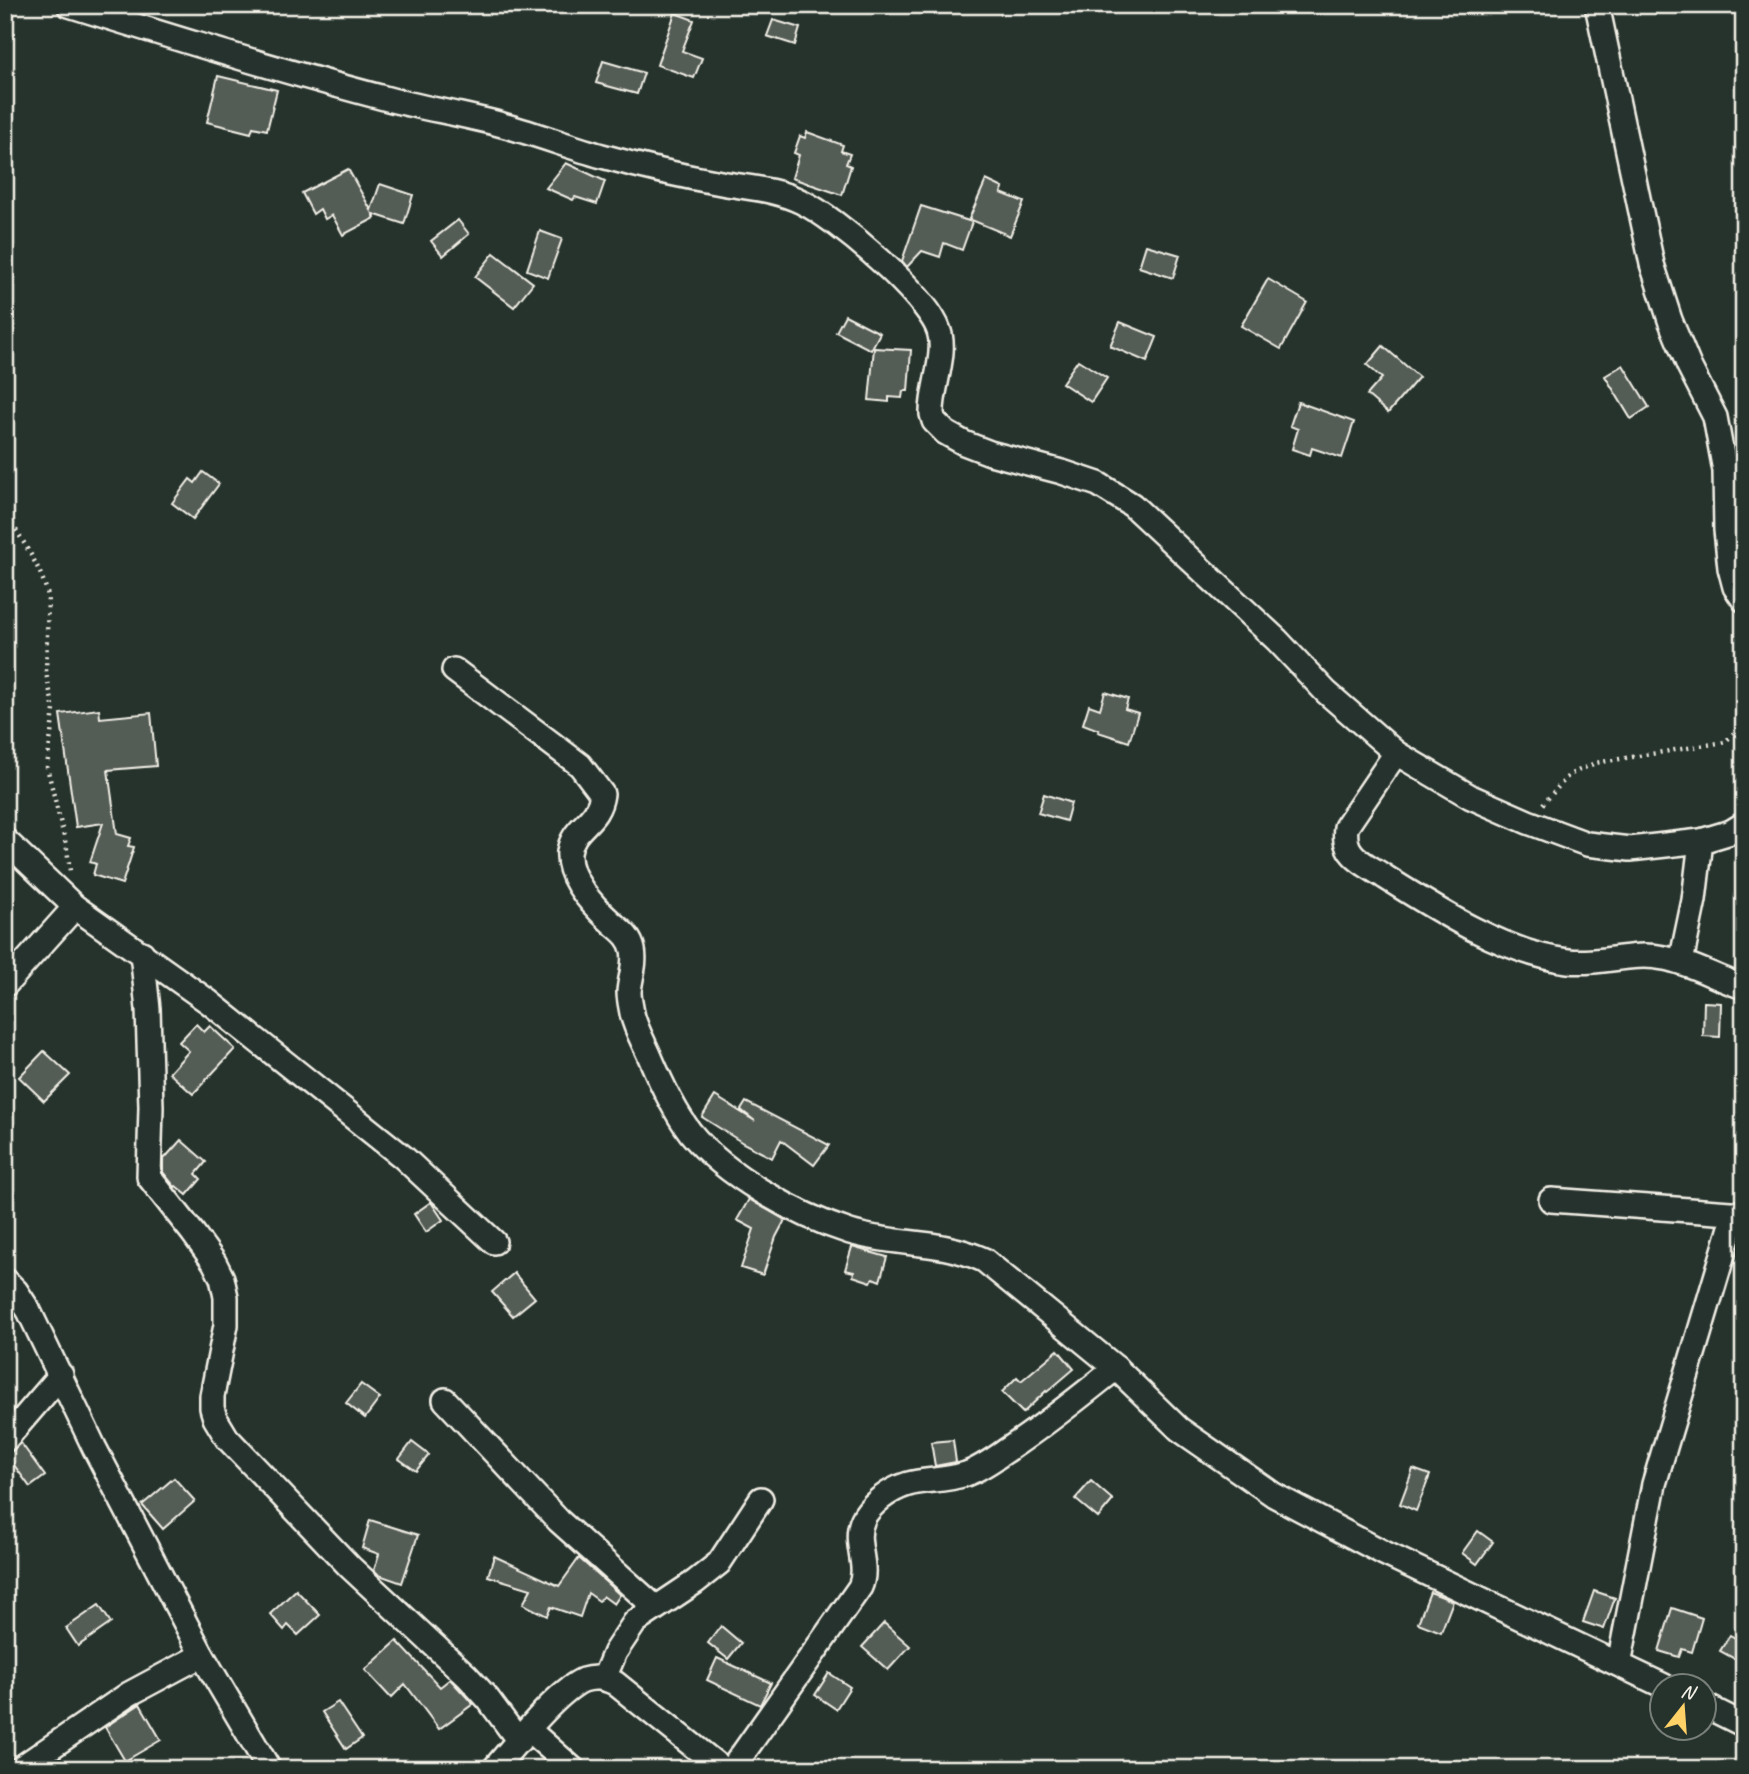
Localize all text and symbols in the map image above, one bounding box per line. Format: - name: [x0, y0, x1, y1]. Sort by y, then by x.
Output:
- north arrow: [1648, 1672, 1718, 1742]
- text: N: [1679, 1679, 1700, 1706]

